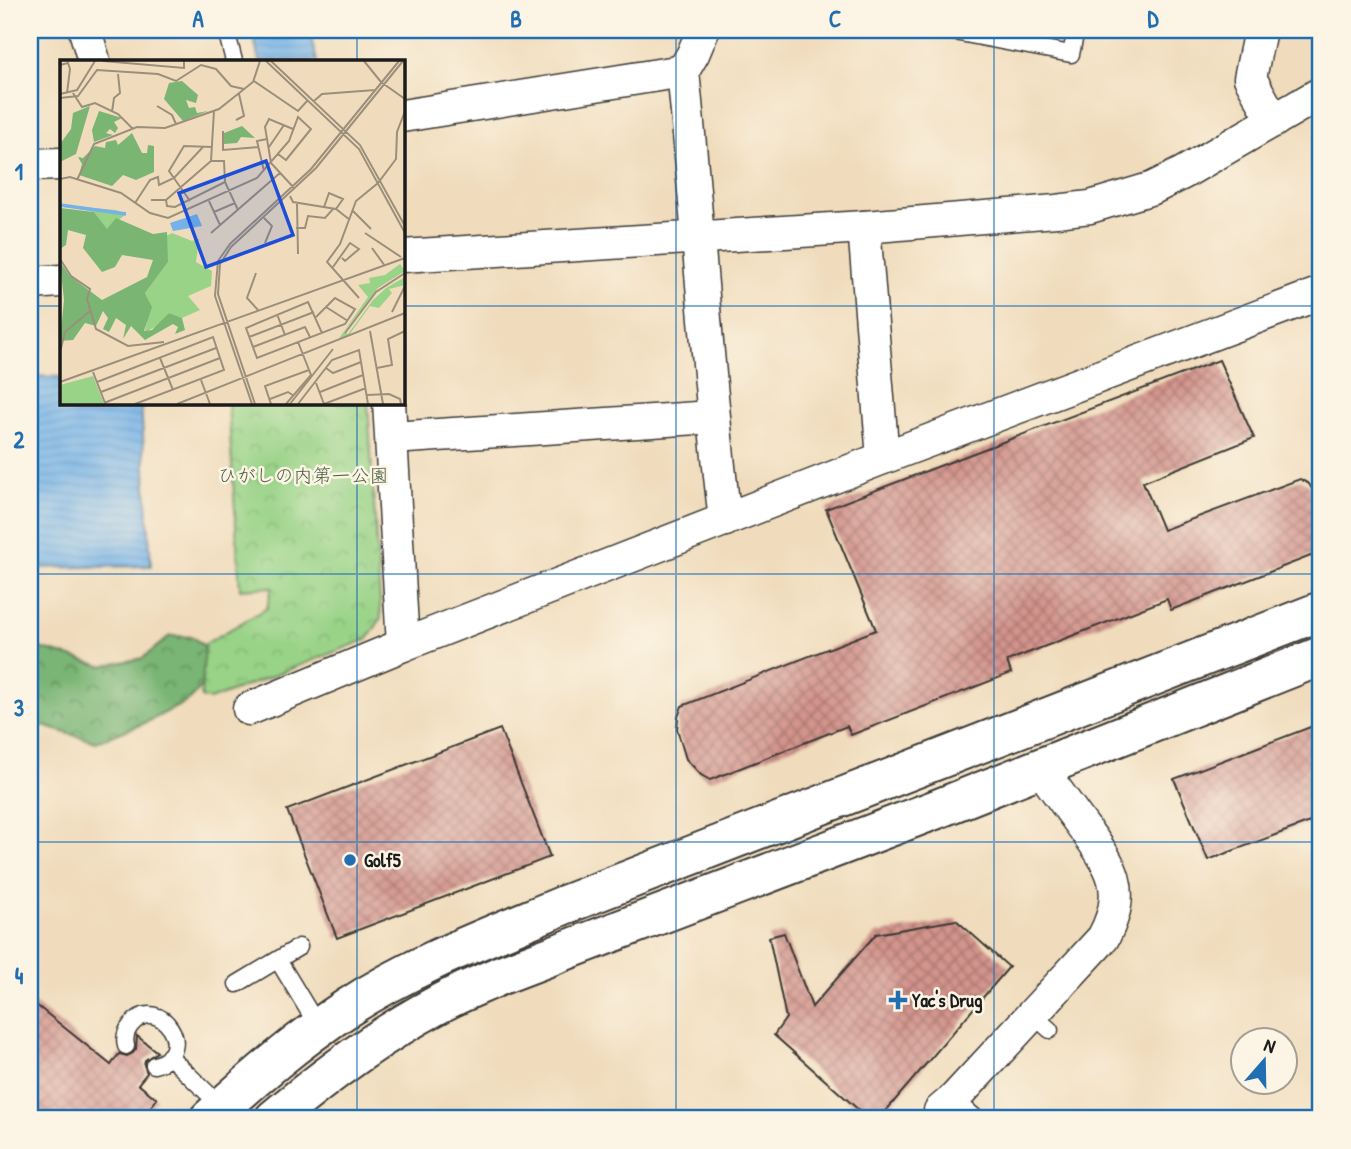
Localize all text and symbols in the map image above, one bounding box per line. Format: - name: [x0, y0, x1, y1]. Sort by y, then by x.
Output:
- text: A: [192, 3, 204, 34]
- text: B: [510, 3, 522, 34]
- text: C: [829, 3, 841, 34]
- text: D: [1148, 3, 1160, 34]
- inset map: [60, 60, 404, 404]
- text: 1: [15, 156, 23, 187]
- text: 2: [14, 424, 25, 455]
- park label: ひがしの内第一公園: [217, 462, 389, 488]
- text: 3: [14, 692, 24, 723]
- place label: Golf5: [364, 847, 402, 873]
- marker: Golf5: [342, 852, 358, 868]
- text: 4: [15, 960, 24, 991]
- place label: Yac's Drug: [912, 987, 983, 1014]
- marker: Yac's Drug: [890, 992, 906, 1008]
- north arrow: [1228, 1026, 1298, 1096]
- text: N: [1261, 1031, 1279, 1059]

